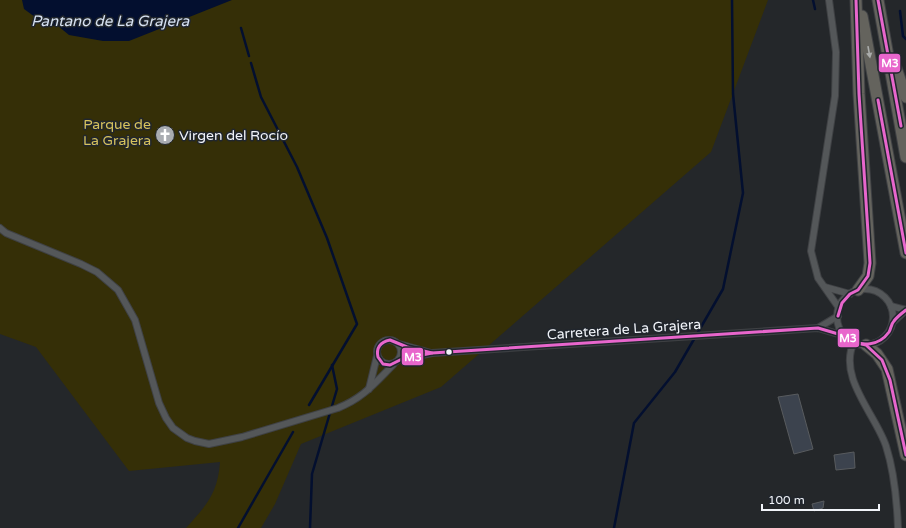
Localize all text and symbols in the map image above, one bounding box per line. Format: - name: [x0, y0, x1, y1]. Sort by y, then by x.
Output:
- water label: Pantano de La Grajera: [31, 12, 190, 30]
- one-way arrow: [866, 46, 872, 58]
- line badge: M3: [878, 53, 901, 73]
- text: M3: [881, 57, 899, 70]
- park label: Parque de La Grajera: [83, 116, 151, 149]
- church icon: Virgen del Rocío: [154, 124, 176, 146]
- place label: Virgen del Rocío: [179, 127, 288, 144]
- street label: Carretera de La Grajera: [546, 316, 702, 343]
- line badge: M3: [837, 328, 860, 348]
- text: M3: [839, 332, 857, 345]
- line badge: M3: [401, 347, 424, 366]
- unlabelled marker: [444, 347, 454, 357]
- text: M3: [404, 351, 422, 364]
- scale bar: [762, 486, 879, 512]
- text: 100 m: [768, 493, 805, 507]

